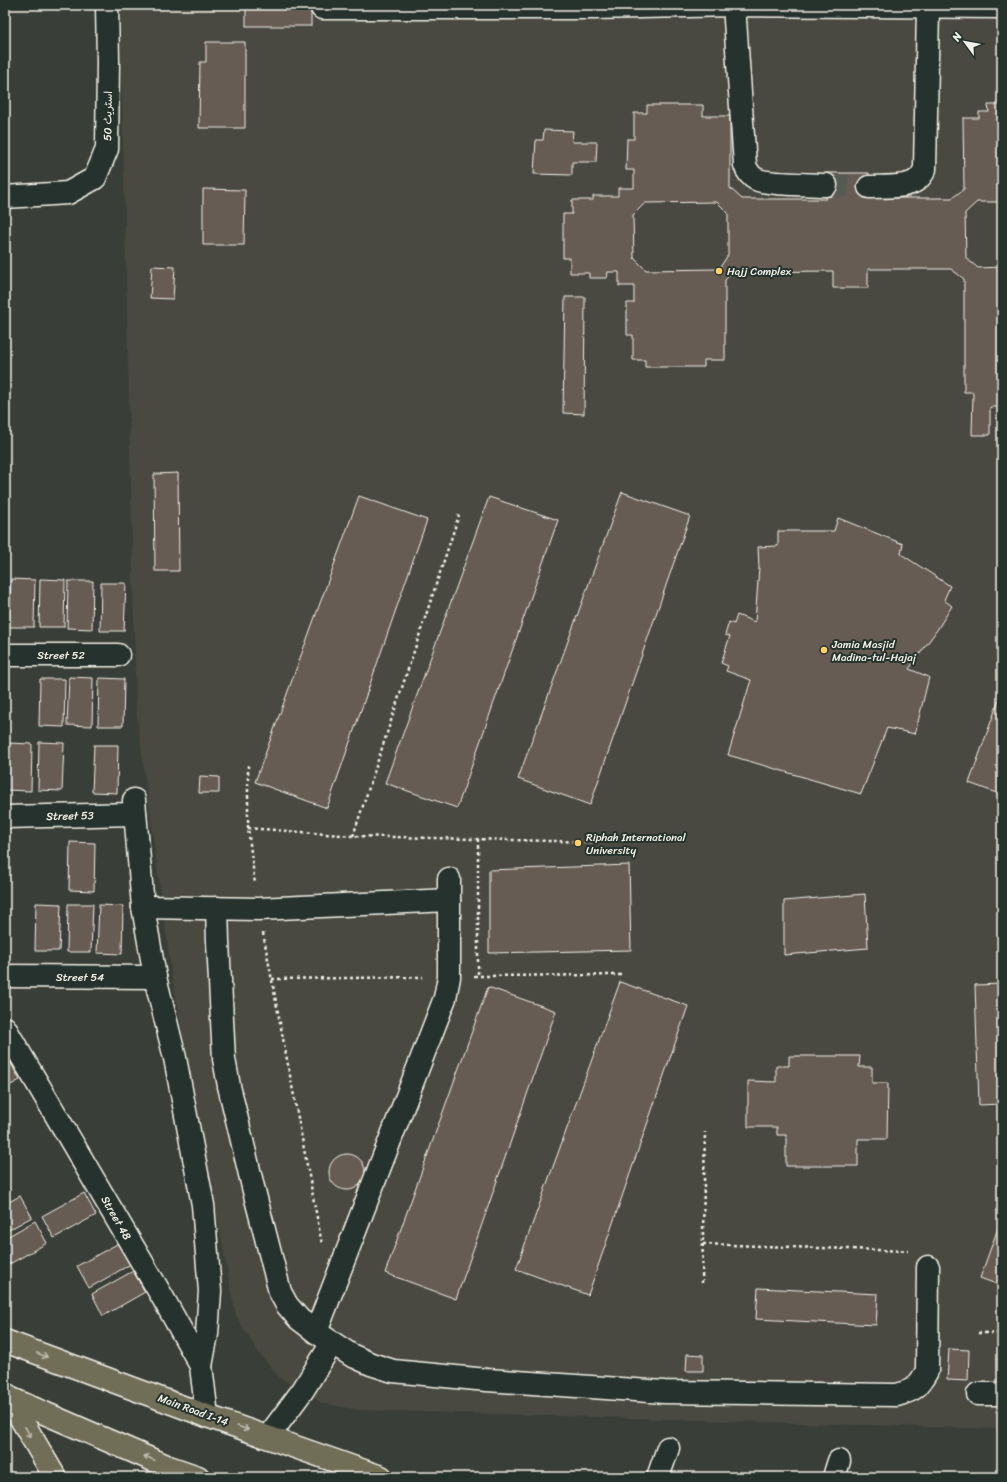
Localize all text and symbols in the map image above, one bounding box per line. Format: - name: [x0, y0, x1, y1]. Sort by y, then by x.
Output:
- north arrow: [945, 22, 985, 62]
- text: N: [946, 28, 967, 46]
- street label: اسٹریٹ 50: [98, 91, 118, 141]
- place label: Hajj Complex: [727, 262, 791, 281]
- marker: Hajj Complex: [714, 266, 724, 276]
- place label: Jamia Masjid Madina-tul-Hajaj: [831, 635, 917, 667]
- marker: Jamia Masjid Madina-tul-Hajaj: [819, 645, 829, 655]
- street label: Street 52: [37, 646, 86, 665]
- street label: Street 53: [46, 806, 94, 826]
- place label: Riphah International University: [586, 828, 687, 860]
- marker: Riphah International University: [573, 838, 583, 848]
- street label: Street 54: [56, 968, 104, 987]
- street label: Street 48: [96, 1192, 136, 1244]
- one-way arrow: [35, 1351, 47, 1359]
- street label: Main Road I-14: [155, 1388, 231, 1432]
- one-way arrow: [236, 1425, 248, 1433]
- one-way arrow: [25, 1426, 33, 1438]
- one-way arrow: [143, 1454, 155, 1462]

